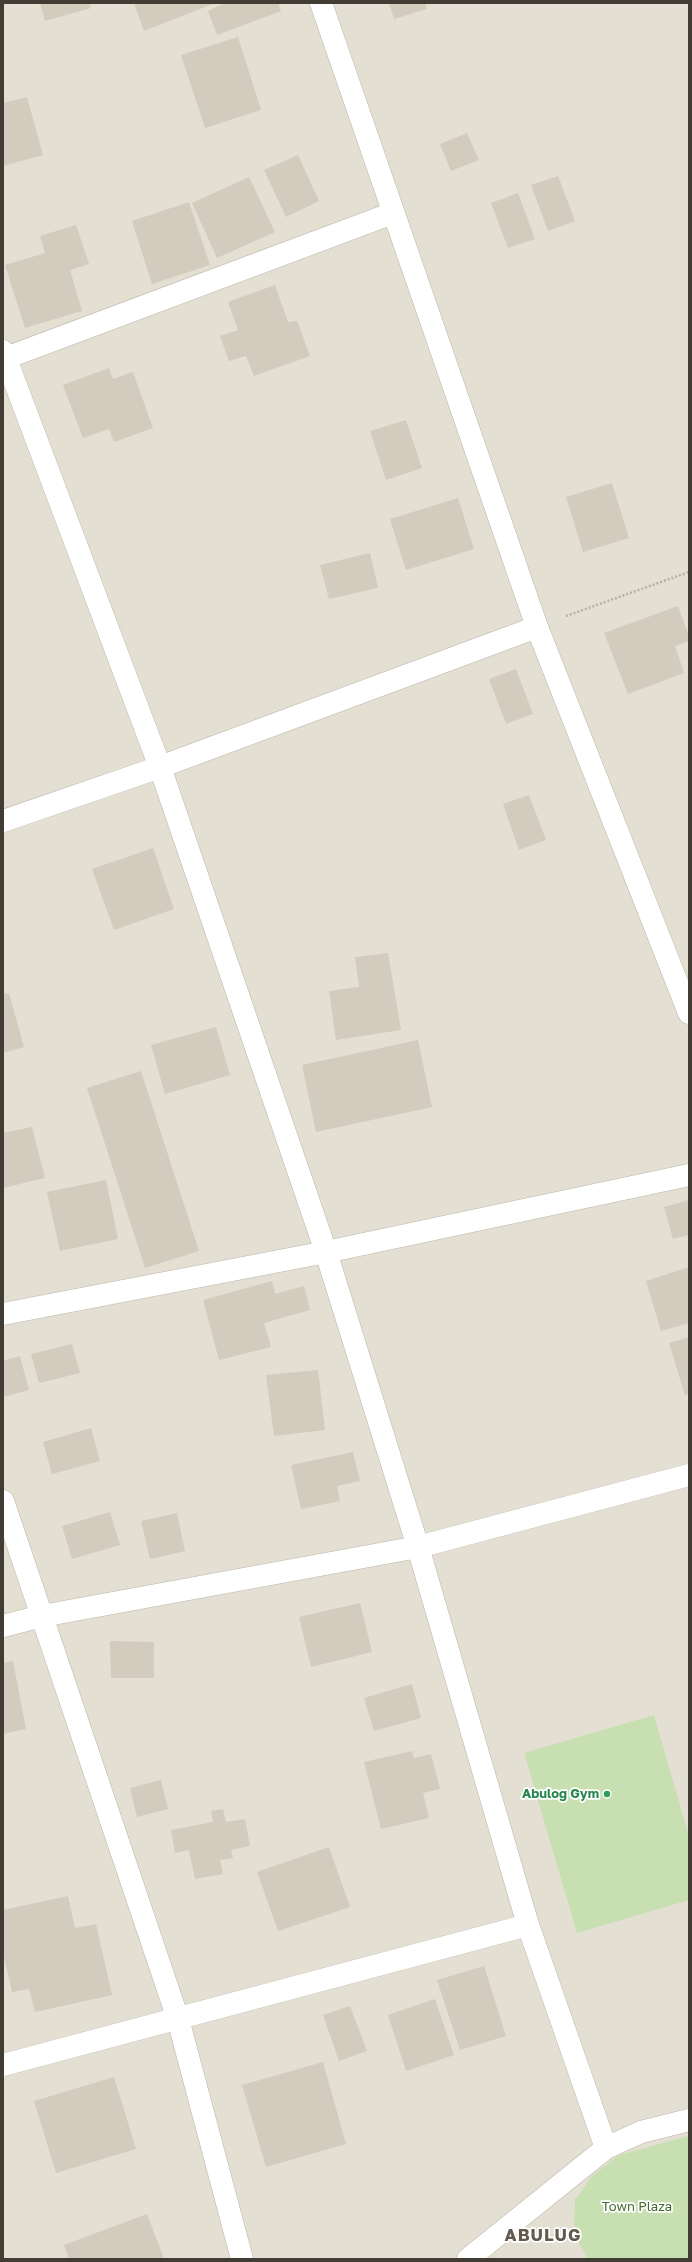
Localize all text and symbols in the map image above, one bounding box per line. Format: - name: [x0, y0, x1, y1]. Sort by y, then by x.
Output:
- place label: Abulog Gym: [522, 1786, 599, 1802]
- marker: Abulog Gym: [602, 1789, 612, 1799]
- park label: Town Plaza: [602, 2199, 672, 2215]
- district label: ABULUG: [505, 2226, 581, 2246]

